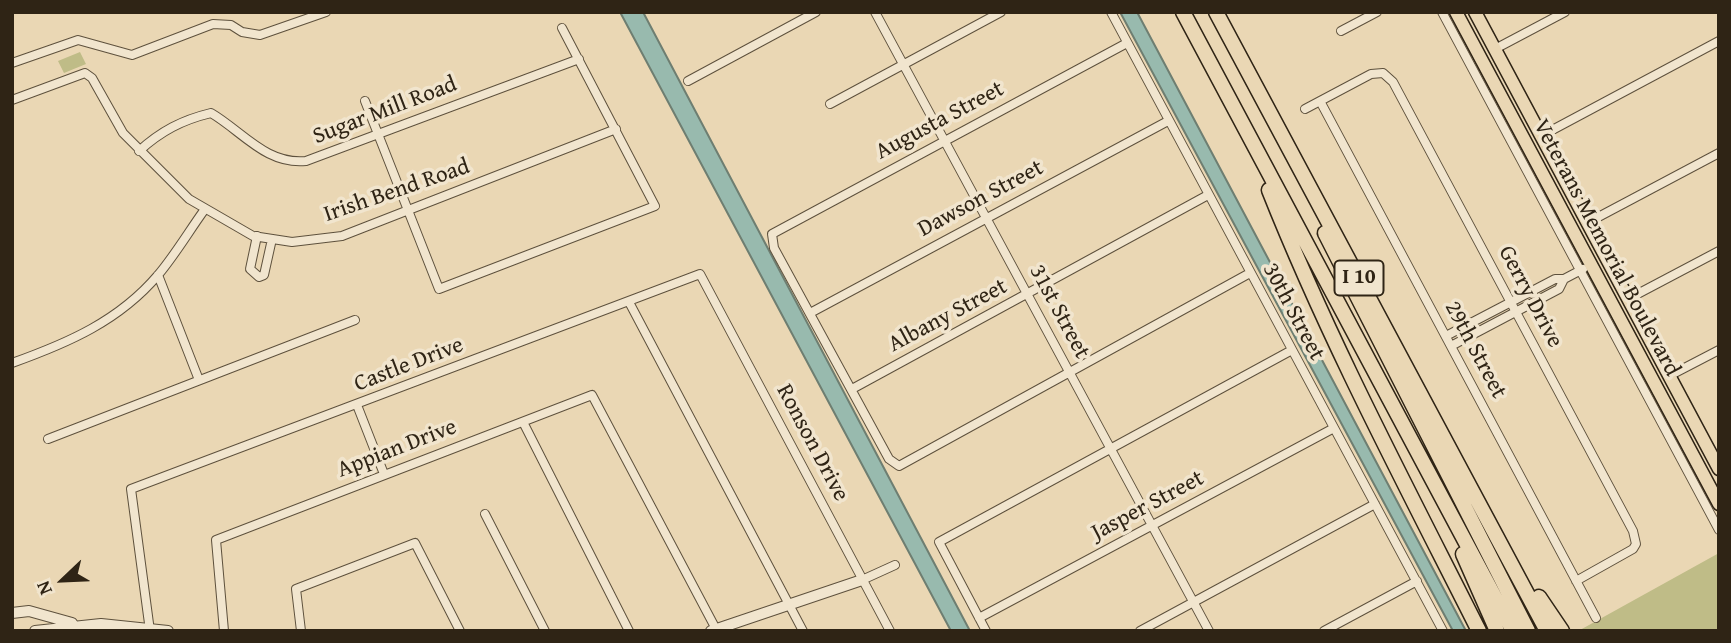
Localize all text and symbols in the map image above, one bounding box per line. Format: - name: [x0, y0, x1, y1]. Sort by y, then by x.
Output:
- street label: Sugar Mill Road: [309, 71, 461, 151]
- street label: Augusta Street: [871, 76, 1009, 166]
- street label: Veterans Memorial Boulevard: [1526, 115, 1686, 381]
- street label: Irish Bend Road: [320, 153, 474, 229]
- street label: Dawson Street: [914, 154, 1048, 244]
- street label: Gerry Drive: [1492, 241, 1568, 353]
- street label: 30th Street: [1256, 259, 1330, 365]
- street label: 31st Street: [1023, 260, 1095, 364]
- road number: I 10: [1334, 260, 1384, 296]
- street label: Albany Street: [884, 273, 1012, 359]
- street label: 29th Street: [1438, 297, 1512, 403]
- street label: Castle Drive: [351, 332, 467, 398]
- street label: Ronson Drive: [770, 380, 854, 506]
- street label: Appian Drive: [333, 414, 461, 484]
- street label: Jasper Street: [1087, 465, 1209, 547]
- north arrow: [28, 545, 98, 615]
- text: N: [28, 577, 59, 600]

